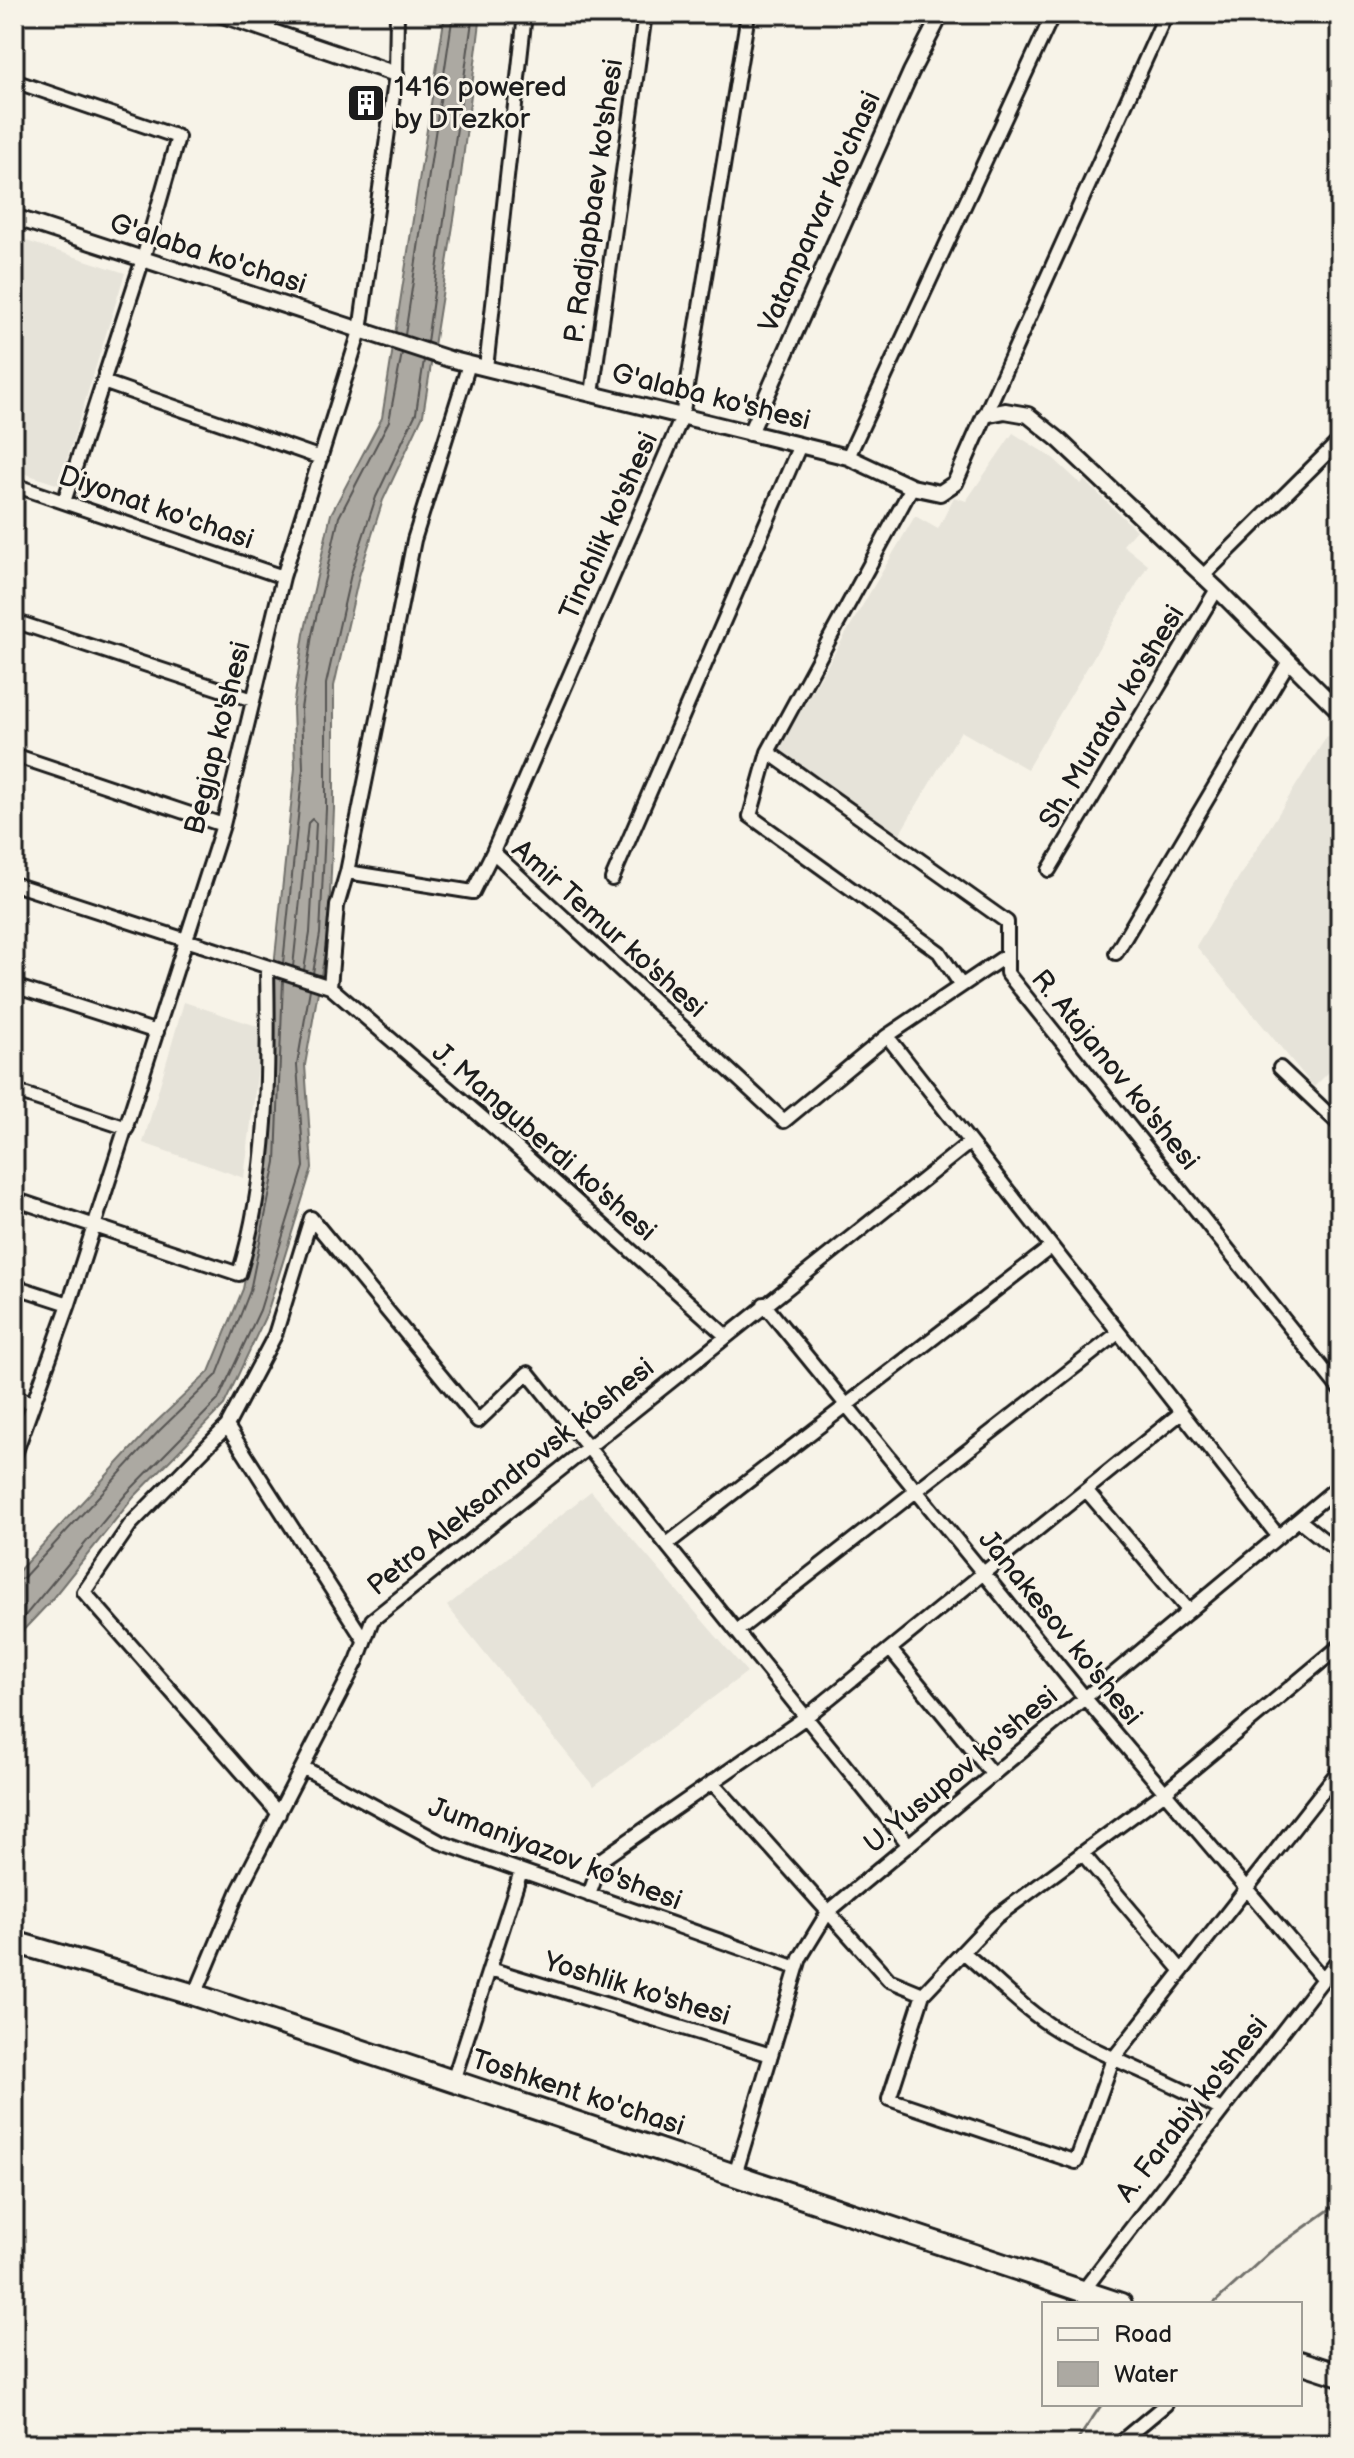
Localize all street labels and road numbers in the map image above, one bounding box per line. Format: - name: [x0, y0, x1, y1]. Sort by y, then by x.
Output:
- street label: P. Radjapbaev ko'shesi: [558, 57, 630, 345]
- street label: Vatanparvar ko'chasi: [752, 86, 888, 338]
- street label: G'alaba ko'chasi: [105, 207, 311, 301]
- street label: G'alaba ko'shesi: [608, 356, 814, 438]
- street label: Tinchlik ko'shesi: [553, 427, 665, 625]
- street label: Diyonat ko'chasi: [54, 459, 258, 557]
- street label: Sh. Muratov ko'shesi: [1032, 599, 1192, 835]
- street label: Begjap ko'shesi: [178, 638, 258, 838]
- street label: Amir Temur ko'shesi: [505, 833, 713, 1025]
- street label: R. Atajanov ko'shesi: [1024, 963, 1206, 1177]
- street label: J. Manguberdi ko'shesi: [425, 1036, 663, 1248]
- street label: Petro Aleksandrovsk kóshesi: [361, 1351, 661, 1603]
- street label: Janakesov ko'shesi: [971, 1524, 1149, 1732]
- street label: U. Yusupov ko'shesi: [857, 1679, 1065, 1861]
- street label: Jumaniyazov ko'shesi: [424, 1790, 686, 1918]
- street label: Yoshlik ko'shesi: [539, 1945, 734, 2033]
- street label: A. Farabiy ko'shesi: [1109, 2009, 1275, 2209]
- street label: Toshkent ko'chasi: [467, 2043, 689, 2143]

